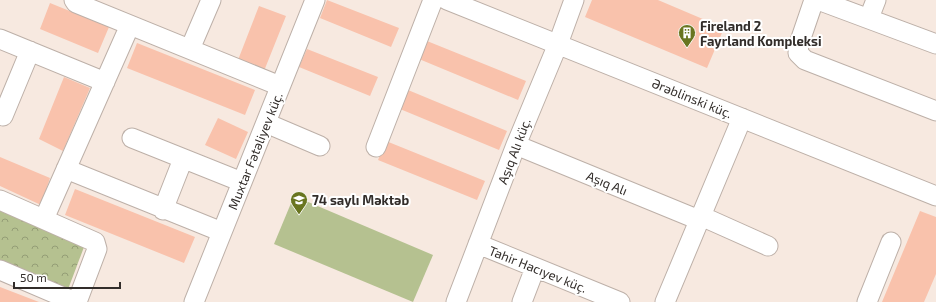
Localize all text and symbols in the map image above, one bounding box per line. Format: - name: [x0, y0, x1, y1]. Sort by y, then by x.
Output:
- place label: Fireland 2 Fayrland Kompleksi: [700, 18, 822, 49]
- building icon: Fireland 2 Fayrland Kompleksi: [677, 23, 697, 48]
- street label: Ərəblinski küç.: [649, 75, 734, 122]
- street label: Muxtar Fətəliyev küç.: [224, 90, 287, 212]
- street label: Aşıq Alı küç.: [494, 116, 535, 187]
- street label: Aşıq Alı: [584, 168, 630, 199]
- school or university icon: 74 saylı Məktəb: [289, 190, 309, 215]
- place label: 74 saylı Məktəb: [312, 192, 409, 208]
- street label: Tahir Hacıyev küç.: [486, 242, 589, 297]
- scale bar: [14, 264, 120, 290]
- text: 50 m: [20, 270, 47, 284]

